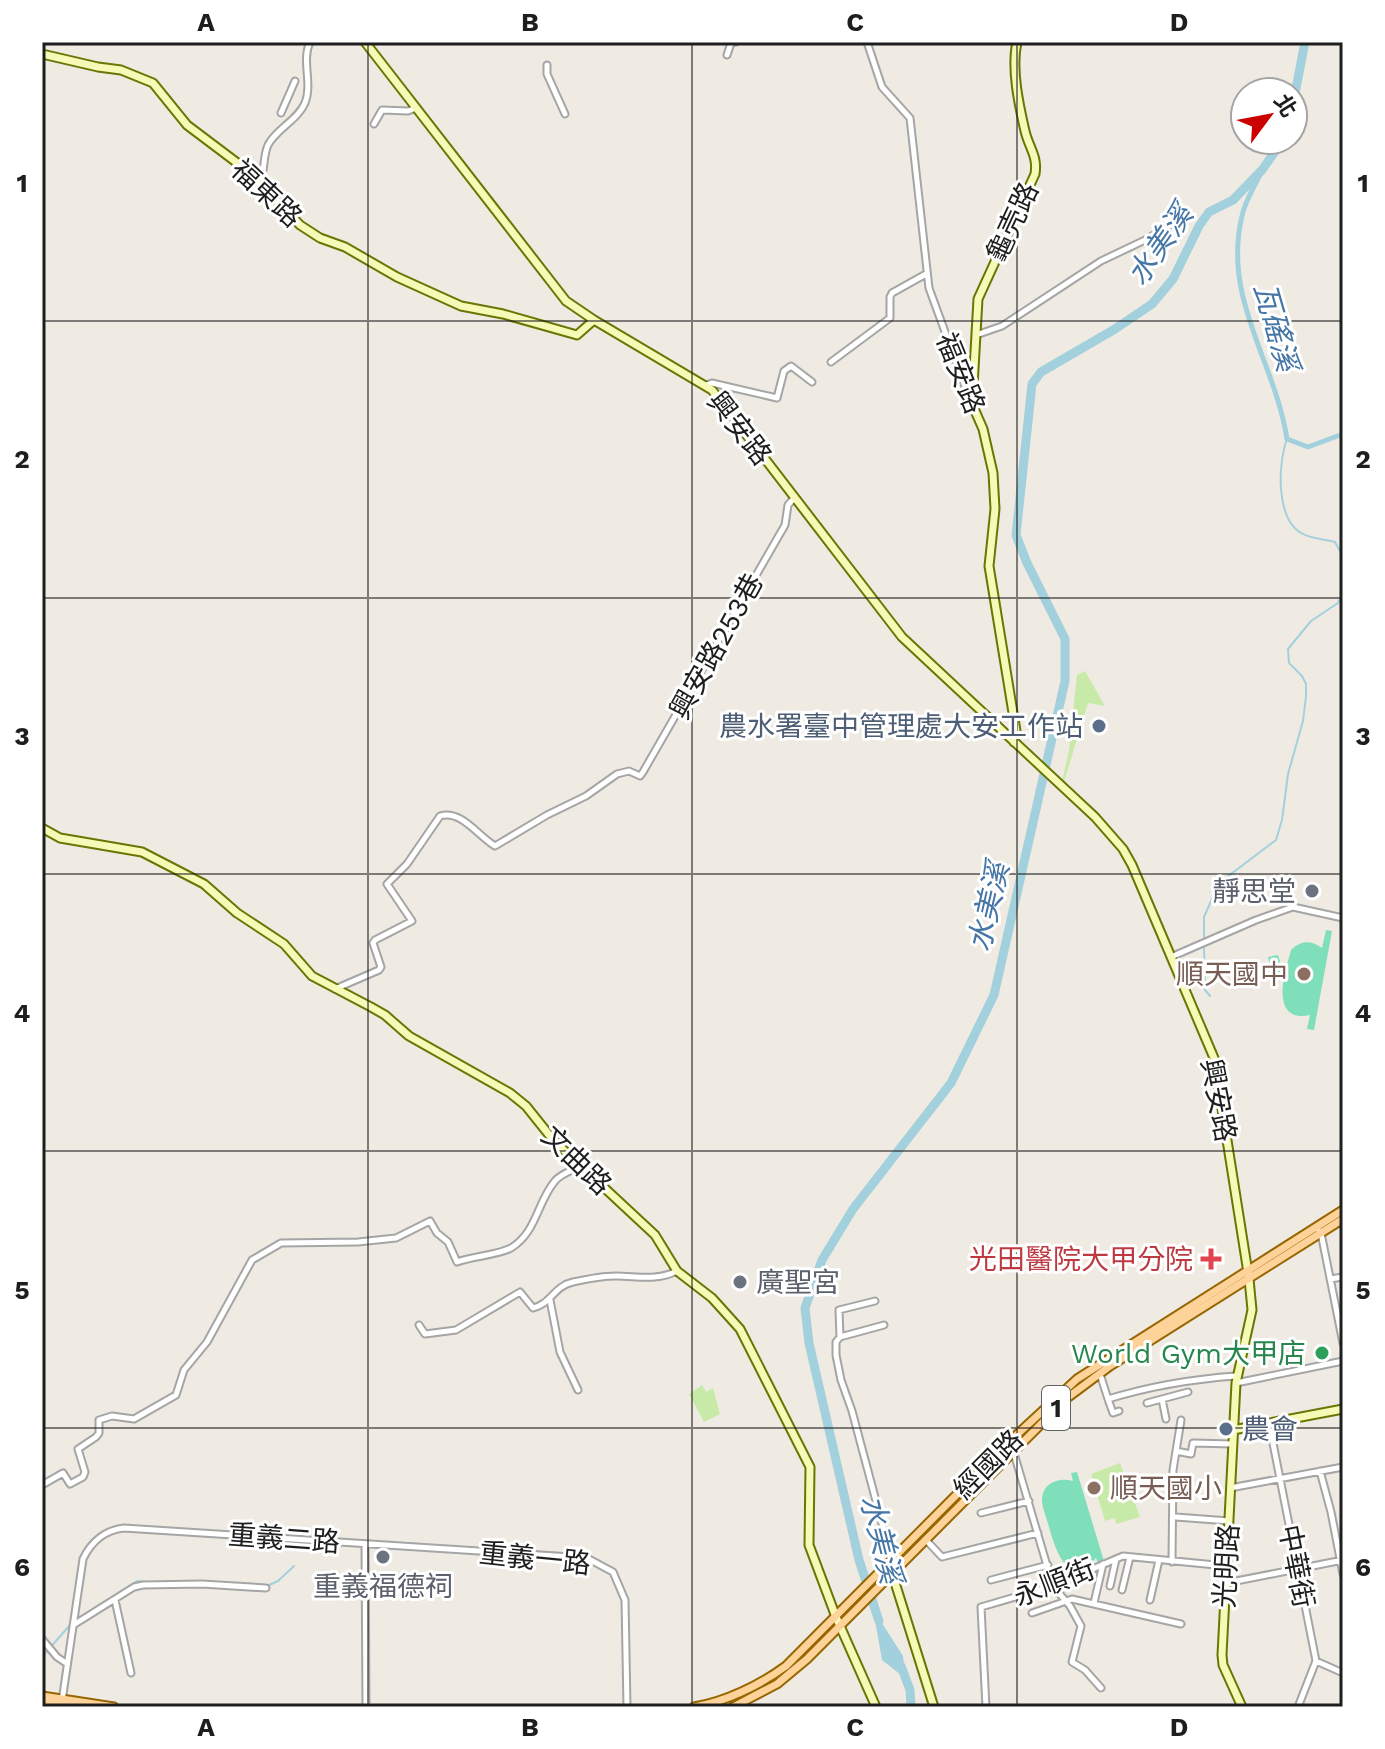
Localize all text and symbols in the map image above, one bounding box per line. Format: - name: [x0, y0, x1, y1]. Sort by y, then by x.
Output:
- text: A: [197, 7, 215, 37]
- text: B: [521, 7, 539, 37]
- text: C: [846, 7, 864, 37]
- text: D: [1170, 7, 1188, 37]
- north arrow: [1229, 76, 1309, 156]
- text: 北: [1269, 90, 1302, 122]
- street label: 福東路: [225, 153, 309, 234]
- text: 1: [16, 168, 28, 198]
- text: 1: [1357, 168, 1369, 198]
- street label: 龜壳路: [980, 177, 1045, 267]
- water label: 水美溪: [1119, 195, 1202, 292]
- water label: 瓦磘溪: [1247, 279, 1307, 379]
- street label: 福安路: [930, 328, 992, 418]
- street label: 興安路: [701, 385, 778, 472]
- text: 2: [14, 444, 30, 474]
- text: 2: [1355, 444, 1371, 474]
- street label: 興安路253巷: [663, 568, 770, 725]
- place label: 農水署臺中管理處大安工作站: [719, 710, 1083, 743]
- marker: 農水署臺中管理處大安工作站: [1090, 717, 1108, 735]
- text: 3: [14, 721, 30, 751]
- text: 3: [1355, 721, 1371, 751]
- water label: 水美溪: [961, 855, 1017, 955]
- place label: 靜思堂: [1212, 875, 1296, 908]
- marker: 靜思堂: [1303, 882, 1321, 900]
- place label: 順天國中: [1176, 958, 1288, 991]
- marker: 順天國中: [1295, 965, 1313, 983]
- text: 4: [14, 998, 31, 1028]
- text: 4: [1355, 998, 1372, 1028]
- street label: 興安路: [1194, 1056, 1243, 1144]
- street label: 文曲路: [535, 1119, 618, 1201]
- place label: 光田醫院大甲分院: [969, 1243, 1193, 1276]
- marker: 光田醫院大甲分院: [1200, 1248, 1222, 1270]
- place label: 廣聖宮: [756, 1266, 840, 1299]
- marker: 廣聖宮: [731, 1273, 749, 1291]
- text: 5: [14, 1275, 30, 1305]
- text: 5: [1355, 1275, 1371, 1305]
- place label: World Gym大甲店: [1071, 1337, 1306, 1370]
- marker: World Gym大甲店: [1313, 1344, 1331, 1362]
- road number: 1: [1042, 1386, 1070, 1430]
- place label: 農會: [1242, 1413, 1298, 1446]
- marker: 農會: [1217, 1420, 1235, 1438]
- street label: 經國路: [947, 1423, 1030, 1506]
- place label: 順天國小: [1110, 1472, 1222, 1505]
- marker: 順天國小: [1085, 1479, 1103, 1497]
- water label: 水美溪: [854, 1491, 910, 1591]
- street label: 重義二路: [227, 1518, 341, 1559]
- street label: 中華街: [1272, 1522, 1321, 1610]
- street label: 光明路: [1208, 1523, 1245, 1609]
- street label: 重義一路: [478, 1536, 592, 1581]
- marker: 重義福德祠: [374, 1548, 392, 1566]
- text: 6: [14, 1552, 30, 1582]
- street label: 永順街: [1009, 1552, 1099, 1613]
- text: 6: [1355, 1552, 1371, 1582]
- place label: 重義福德祠: [313, 1570, 453, 1603]
- text: A: [197, 1712, 215, 1742]
- text: B: [521, 1712, 539, 1742]
- text: C: [846, 1712, 864, 1742]
- text: D: [1170, 1712, 1188, 1742]

